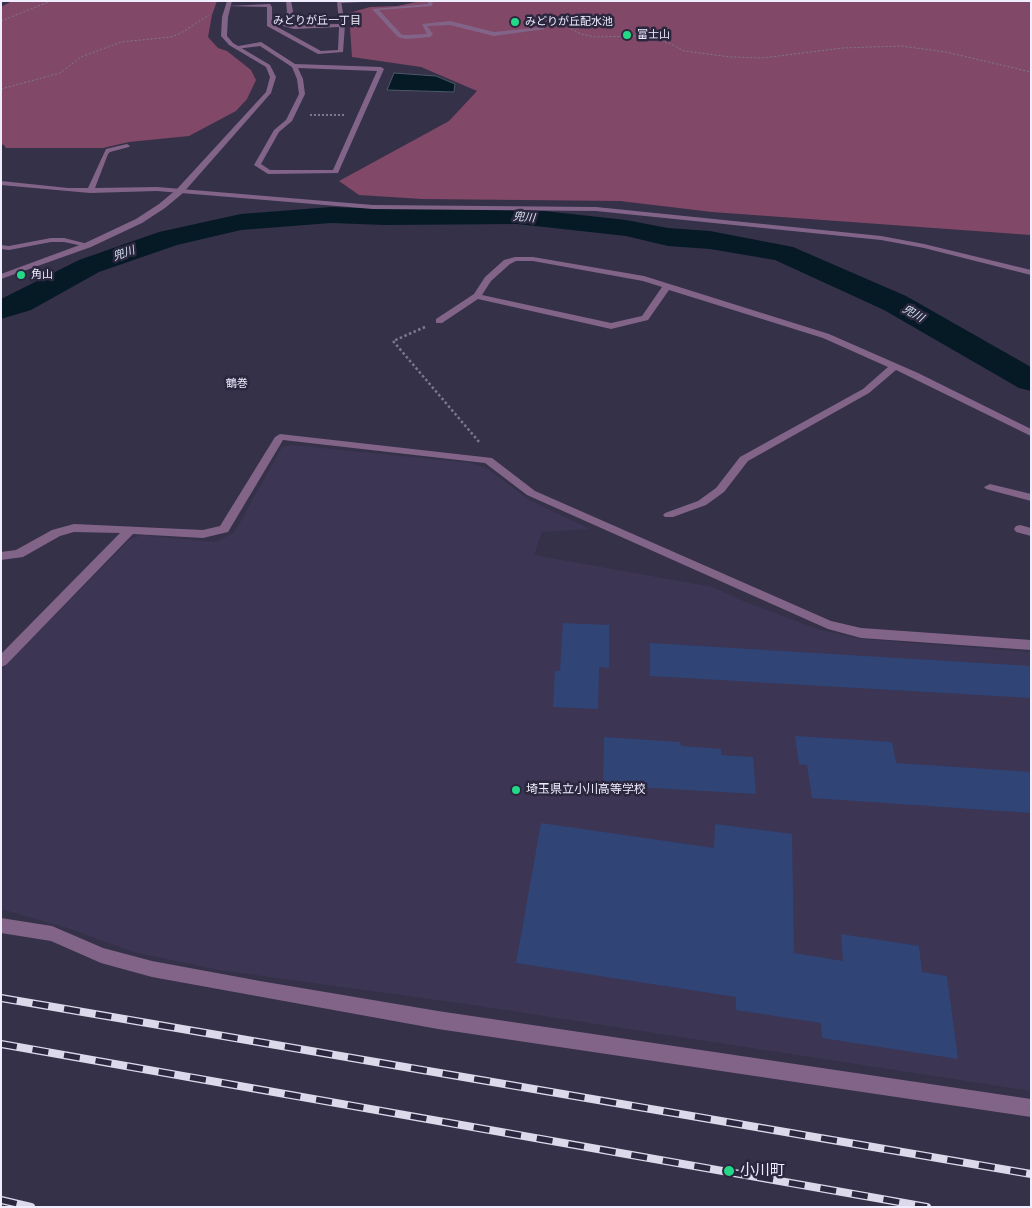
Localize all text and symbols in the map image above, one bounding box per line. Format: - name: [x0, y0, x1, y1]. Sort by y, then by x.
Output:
- district label: みどりが丘一丁目: [273, 14, 361, 28]
- place label: みどりが丘配水池: [525, 15, 613, 29]
- marker: みどりが丘配水池: [509, 16, 521, 28]
- place label: 富士山: [637, 28, 670, 42]
- marker: 富士山: [621, 29, 633, 41]
- water label: 兜川: [512, 210, 536, 226]
- water label: 兜川: [111, 244, 137, 264]
- place label: 角山: [31, 268, 53, 282]
- marker: 角山: [15, 269, 27, 281]
- water label: 兜川: [900, 303, 926, 325]
- district label: 鶴巻: [226, 377, 248, 391]
- place label: 埼玉県立小川高等学校: [526, 783, 646, 797]
- marker: 埼玉県立小川高等学校: [510, 784, 522, 796]
- place label: 小川町: [740, 1162, 785, 1180]
- marker: 小川町: [722, 1164, 736, 1178]

